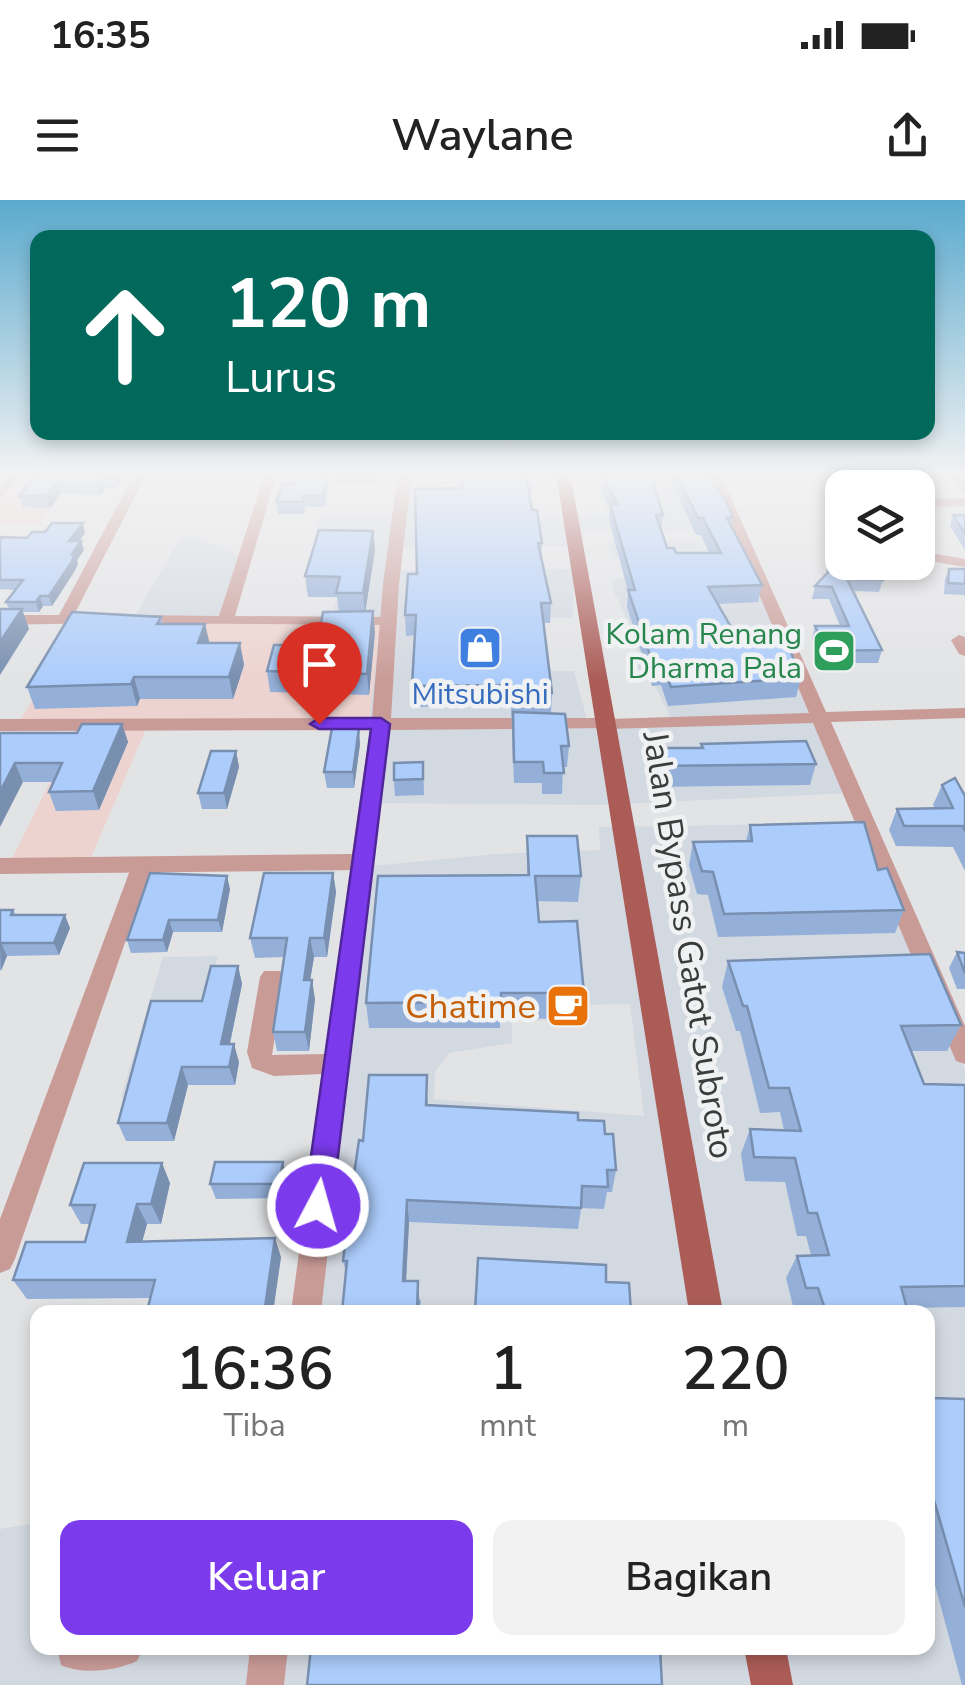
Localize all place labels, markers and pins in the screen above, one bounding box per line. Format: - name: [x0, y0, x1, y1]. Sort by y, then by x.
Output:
- place label: Kolam Renang Dharma Pala: [605, 614, 802, 689]
- pin: [277, 622, 362, 725]
- shop icon: Mitsubishi: [457, 625, 503, 671]
- sports icon: Kolam Renang Dharma Pala: [811, 628, 857, 674]
- place label: Mitsubishi: [411, 674, 549, 715]
- place label: Chatime: [405, 983, 536, 1030]
- cafe icon: Chatime: [545, 983, 591, 1029]

